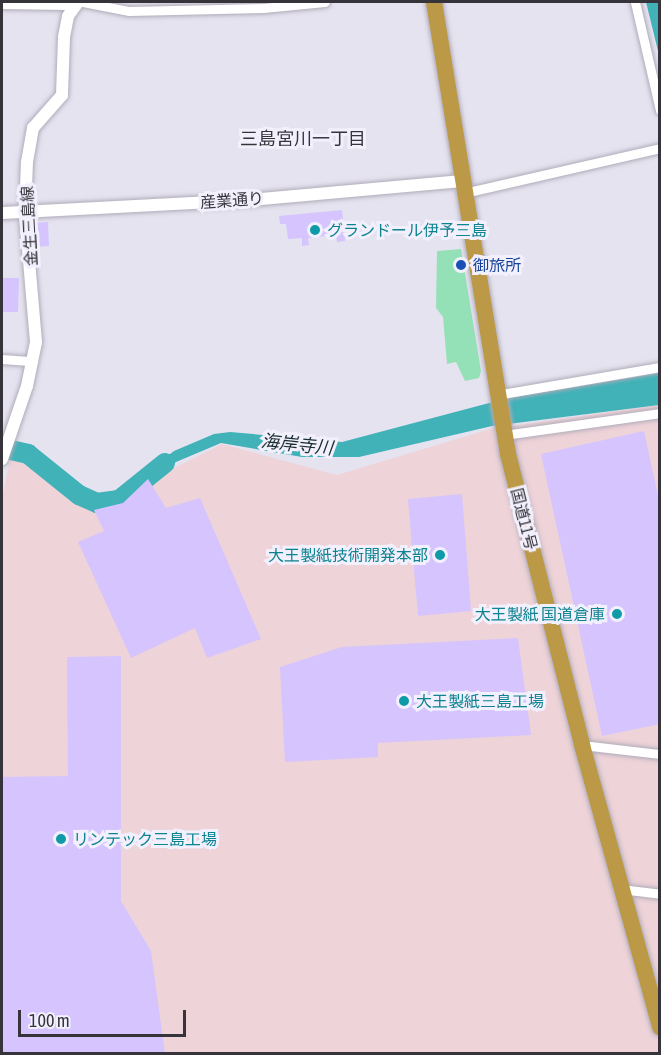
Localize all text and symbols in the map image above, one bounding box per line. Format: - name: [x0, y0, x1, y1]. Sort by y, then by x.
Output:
- district label: 三島宮川一丁目: [240, 128, 366, 150]
- street label: 金生三島線: [17, 186, 41, 266]
- street label: 産業通り: [199, 188, 265, 212]
- place label: グランドール伊予三島: [327, 220, 487, 240]
- marker: グランドール伊予三島: [308, 223, 322, 237]
- place label: 御旅所: [473, 255, 521, 275]
- marker: 御旅所: [454, 258, 468, 272]
- water label: 海岸寺川: [260, 430, 334, 460]
- street label: 国道11号: [507, 486, 541, 552]
- place label: 大王製紙技術開発本部: [268, 545, 428, 565]
- marker: 大王製紙技術開発本部: [433, 548, 447, 562]
- place label: 大王製紙 国道倉庫: [475, 604, 605, 624]
- marker: 大王製紙 国道倉庫: [610, 607, 624, 621]
- place label: 大王製紙三島工場: [416, 691, 544, 711]
- marker: 大王製紙三島工場: [397, 694, 411, 708]
- place label: リンテック三島工場: [73, 829, 217, 849]
- marker: リンテック三島工場: [54, 832, 68, 846]
- scale bar: [21, 998, 189, 1036]
- text: 100 m: [29, 1010, 70, 1031]

